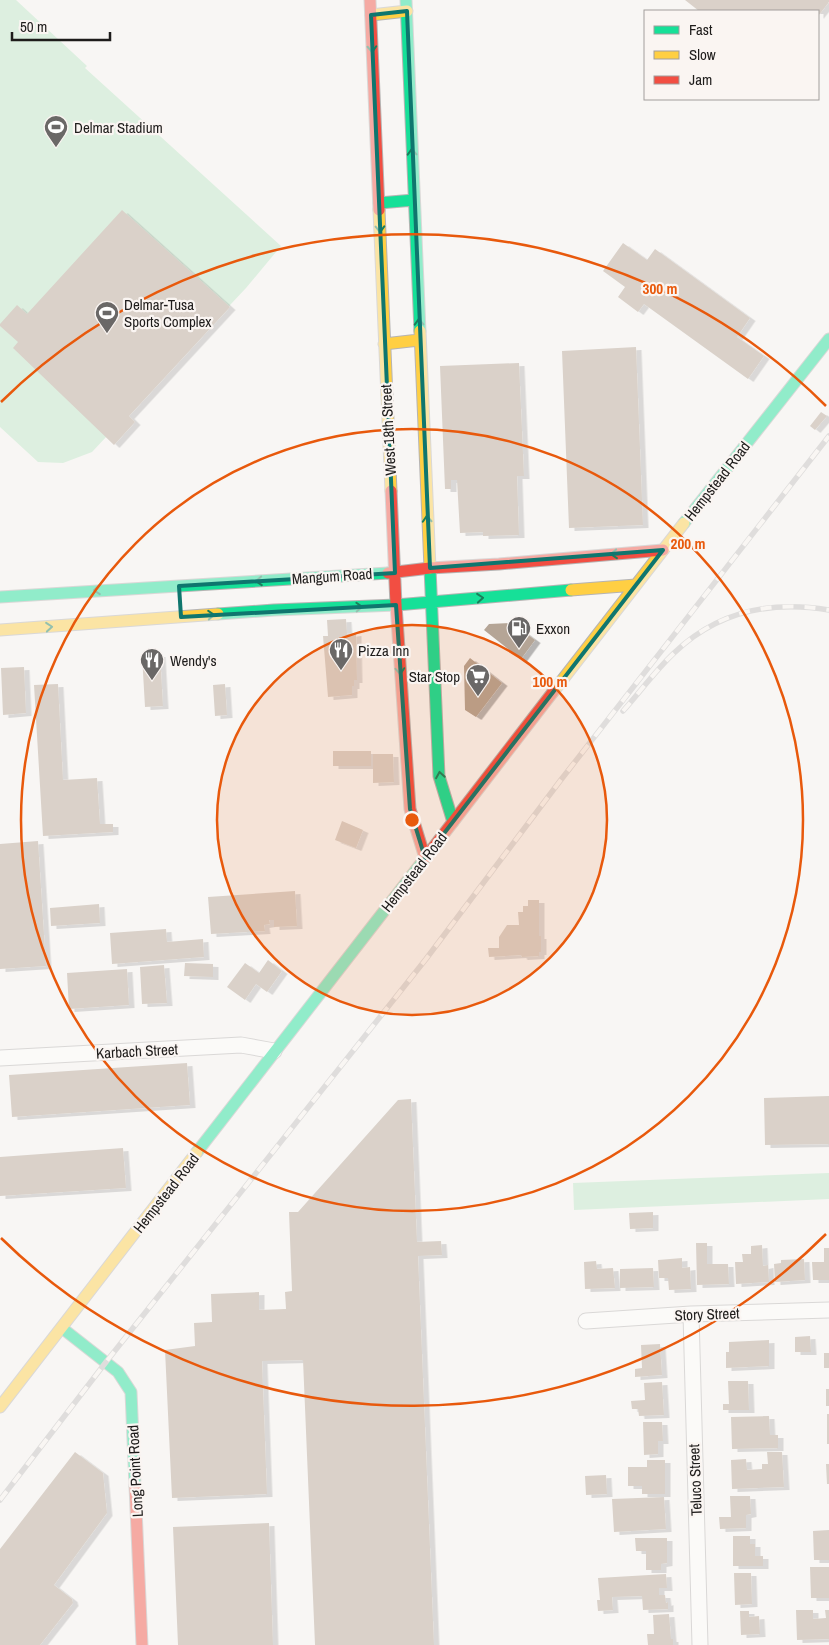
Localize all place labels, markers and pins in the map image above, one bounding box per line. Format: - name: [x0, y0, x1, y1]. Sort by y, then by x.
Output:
- sports icon: Delmar Stadium: [43, 114, 69, 148]
- place label: Delmar Stadium: [74, 117, 163, 138]
- place label: Delmar-Tusa Sports Complex: [124, 294, 212, 332]
- sports icon: Delmar-Tusa Sports Complex: [94, 300, 120, 334]
- fuel station icon: Exxon: [506, 615, 532, 649]
- place label: Exxon: [536, 618, 570, 639]
- restaurant icon: Pizza Inn: [328, 637, 354, 671]
- place label: Pizza Inn: [358, 640, 409, 661]
- restaurant icon: Wendy's: [139, 647, 165, 681]
- place label: Wendy's: [170, 650, 217, 671]
- supermarket icon: Star Stop: [465, 663, 491, 697]
- place label: Star Stop: [409, 666, 460, 687]
- centre of rings: [403, 811, 421, 829]

